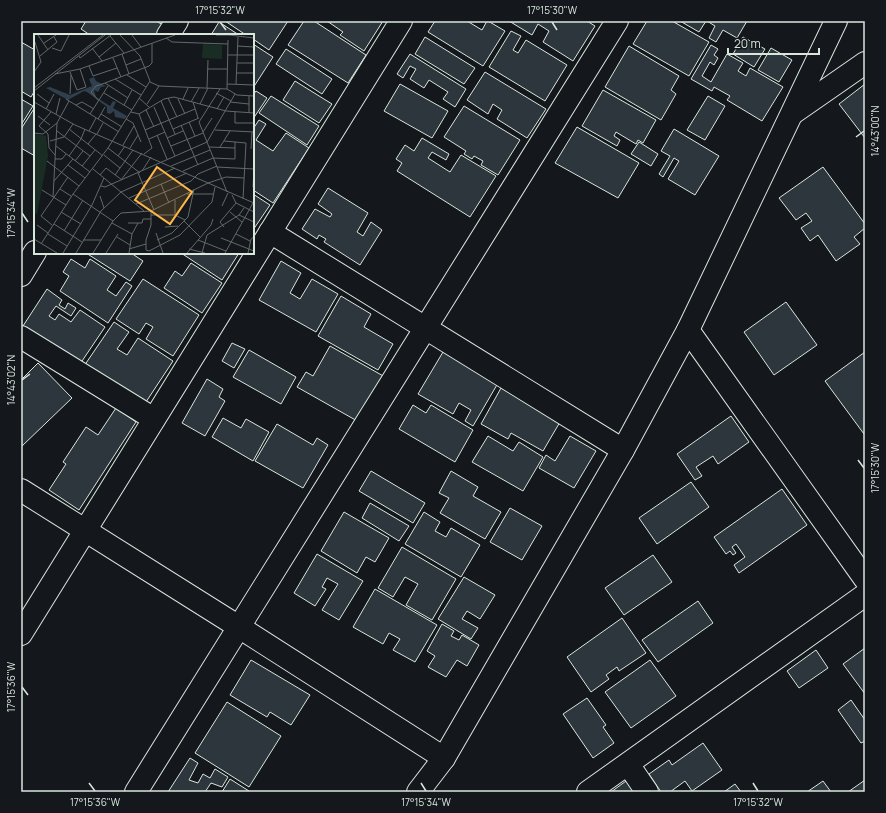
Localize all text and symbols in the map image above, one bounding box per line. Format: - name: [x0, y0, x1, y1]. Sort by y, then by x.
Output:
- text: 17°15'32"W: [195, 3, 246, 17]
- text: 17°15'30"W: [527, 3, 578, 17]
- scale bar: [728, 30, 819, 56]
- inset map: [34, 34, 254, 254]
- text: 20 m: [734, 35, 761, 52]
- text: 14°43'00"N: [868, 105, 882, 156]
- text: 17°15'34"W: [4, 188, 18, 238]
- text: 14°43'02"N: [4, 355, 18, 405]
- text: 17°15'30"W: [868, 442, 882, 493]
- text: 17°15'36"W: [4, 661, 18, 712]
- text: 17°15'36"W: [70, 795, 121, 809]
- text: 17°15'34"W: [401, 795, 451, 809]
- text: 17°15'32"W: [733, 795, 784, 809]

